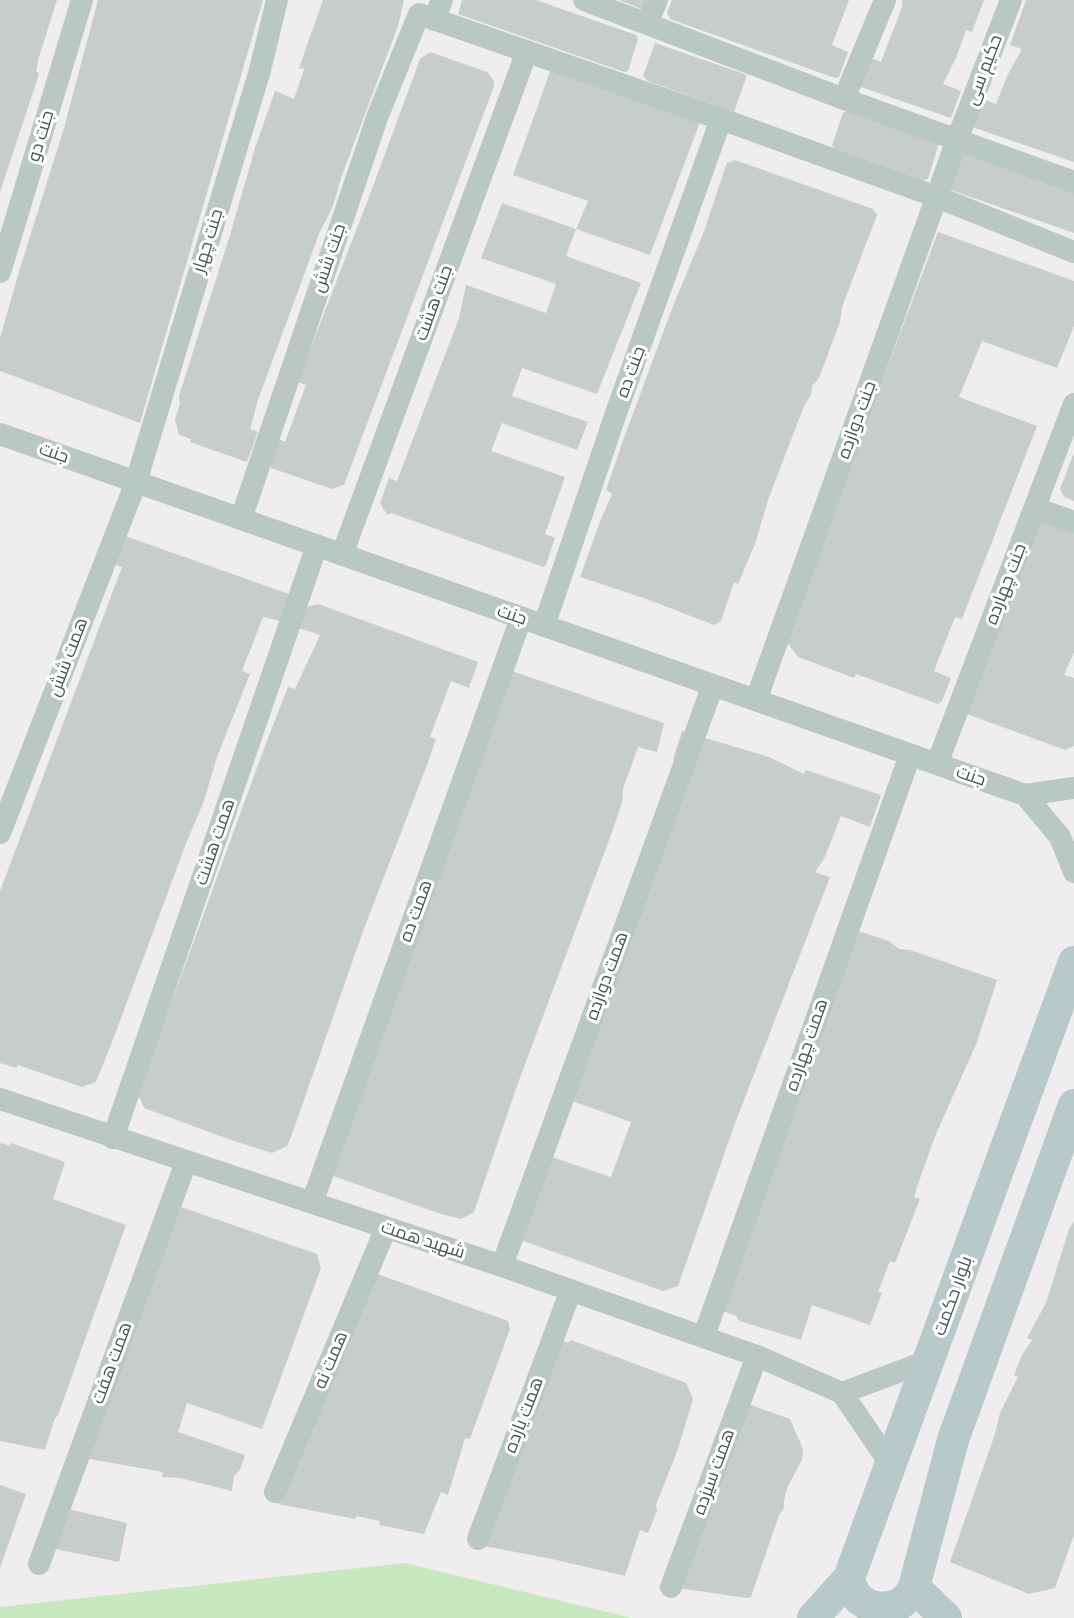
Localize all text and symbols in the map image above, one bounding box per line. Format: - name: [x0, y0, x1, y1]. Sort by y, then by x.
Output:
- street label: حکیم سی: [961, 32, 1007, 108]
- street label: جنت دو: [23, 108, 59, 164]
- street label: جنت چهار: [188, 206, 228, 276]
- street label: جنت شش: [307, 221, 351, 295]
- street label: جنت هشت: [410, 262, 458, 344]
- street label: جنت ده: [612, 343, 650, 401]
- street label: جنت دوازده: [833, 378, 881, 462]
- street label: جنت: [36, 438, 72, 468]
- street label: جنت چهارده: [981, 540, 1031, 628]
- street label: جنت: [494, 600, 530, 630]
- street label: همت شش: [43, 615, 93, 699]
- street label: جنت: [953, 761, 989, 791]
- street label: همت هشت: [190, 796, 240, 888]
- street label: همت ده: [395, 877, 437, 945]
- street label: همت دوازده: [581, 929, 633, 1023]
- street label: همت چهارده: [781, 996, 833, 1094]
- street label: شهید همت: [378, 1216, 468, 1264]
- street label: بلوار حکمت: [929, 1253, 977, 1339]
- street label: همت هفت: [87, 1319, 137, 1407]
- street label: همت نه: [309, 1328, 353, 1392]
- street label: همت یازده: [500, 1374, 548, 1456]
- street label: همت سیزده: [688, 1426, 740, 1518]

